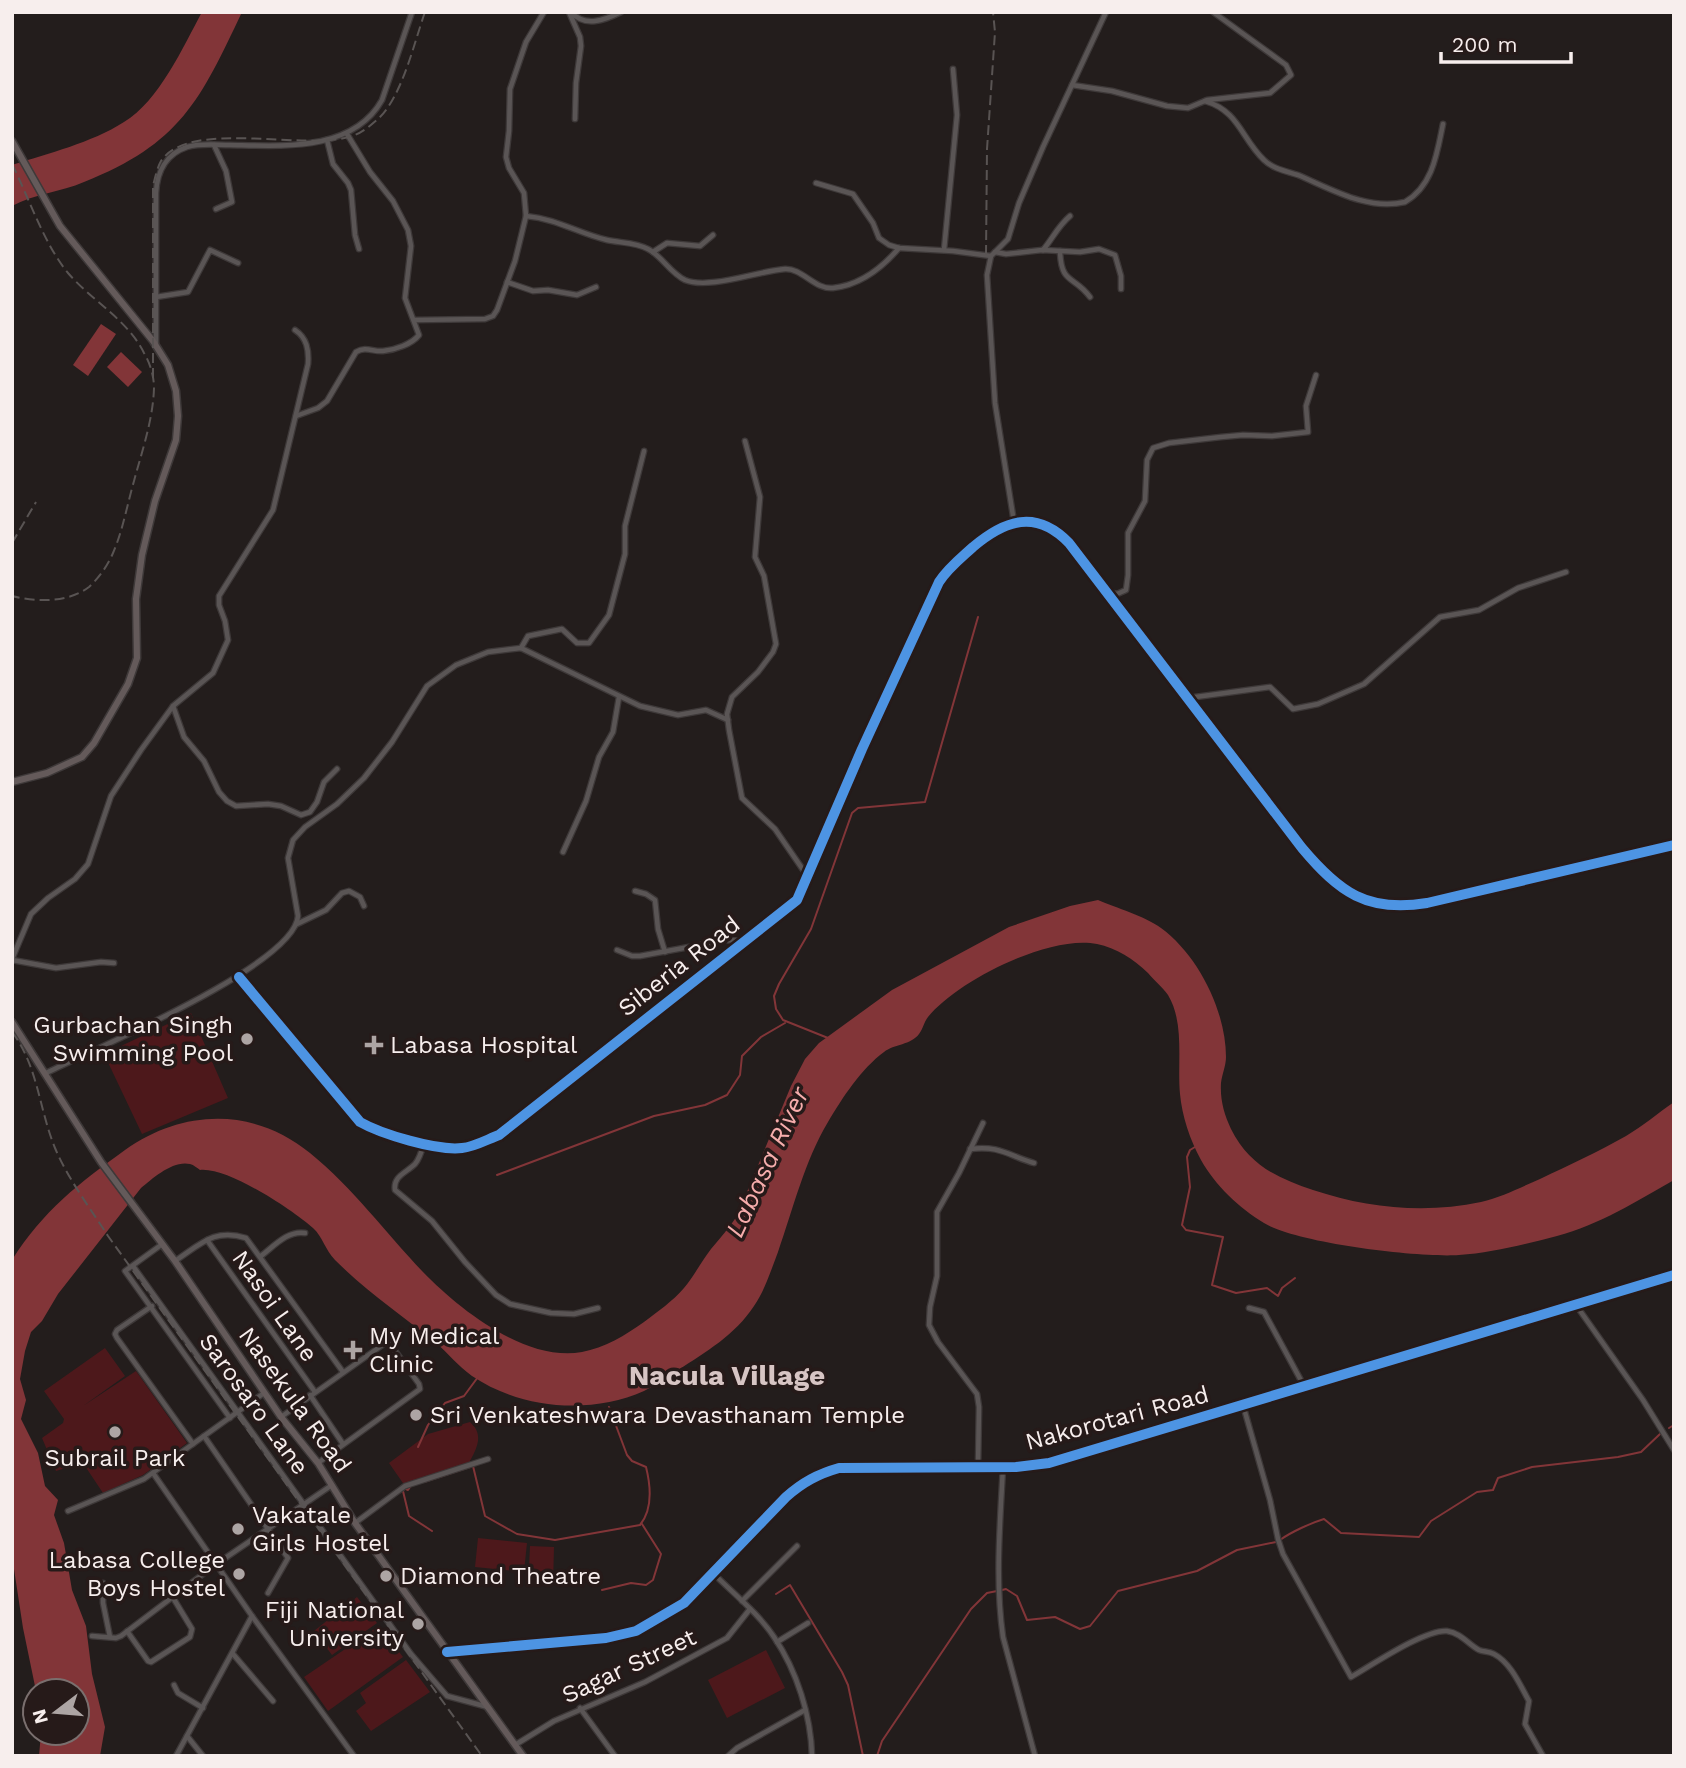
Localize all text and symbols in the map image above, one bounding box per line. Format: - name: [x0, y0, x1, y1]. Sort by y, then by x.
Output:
- scale bar: [1441, 21, 1570, 65]
- text: 200 m: [1452, 32, 1518, 57]
- street label: Siberia Road: [613, 910, 745, 1022]
- place label: Gurbachan Singh Swimming Pool: [33, 1011, 234, 1067]
- marker: Gurbachan Singh Swimming Pool: [239, 1031, 255, 1047]
- place label: Labasa Hospital: [390, 1031, 578, 1059]
- marker: Labasa Hospital: [364, 1035, 384, 1055]
- water label: Labasa River: [719, 1081, 815, 1242]
- street label: Nasoi Lane: [226, 1245, 324, 1367]
- street label: Nasekula Road: [233, 1322, 357, 1478]
- place label: My Medical Clinic: [369, 1322, 500, 1378]
- street label: Sarosaro Lane: [193, 1328, 315, 1480]
- marker: My Medical Clinic: [343, 1340, 363, 1360]
- district label: Nacula Village: [629, 1359, 825, 1392]
- street label: Nakorotari Road: [1022, 1380, 1212, 1456]
- place label: Sri Venkateshwara Devasthanam Temple: [430, 1401, 905, 1429]
- marker: Sri Venkateshwara Devasthanam Temple: [408, 1407, 424, 1423]
- marker: Subrail Park: [107, 1424, 123, 1440]
- place label: Subrail Park: [45, 1444, 186, 1472]
- place label: Vakatale Girls Hostel: [252, 1501, 390, 1557]
- marker: Vakatale Girls Hostel: [230, 1521, 246, 1537]
- place label: Labasa College Boys Hostel: [49, 1546, 226, 1602]
- place label: Diamond Theatre: [400, 1562, 601, 1590]
- marker: Labasa College Boys Hostel: [231, 1566, 247, 1582]
- marker: Diamond Theatre: [378, 1568, 394, 1584]
- place label: Fiji National University: [265, 1596, 405, 1652]
- marker: Fiji National University: [410, 1616, 426, 1632]
- street label: Sagar Street: [557, 1623, 701, 1709]
- north arrow: [21, 1677, 91, 1747]
- text: N: [27, 1707, 53, 1726]

